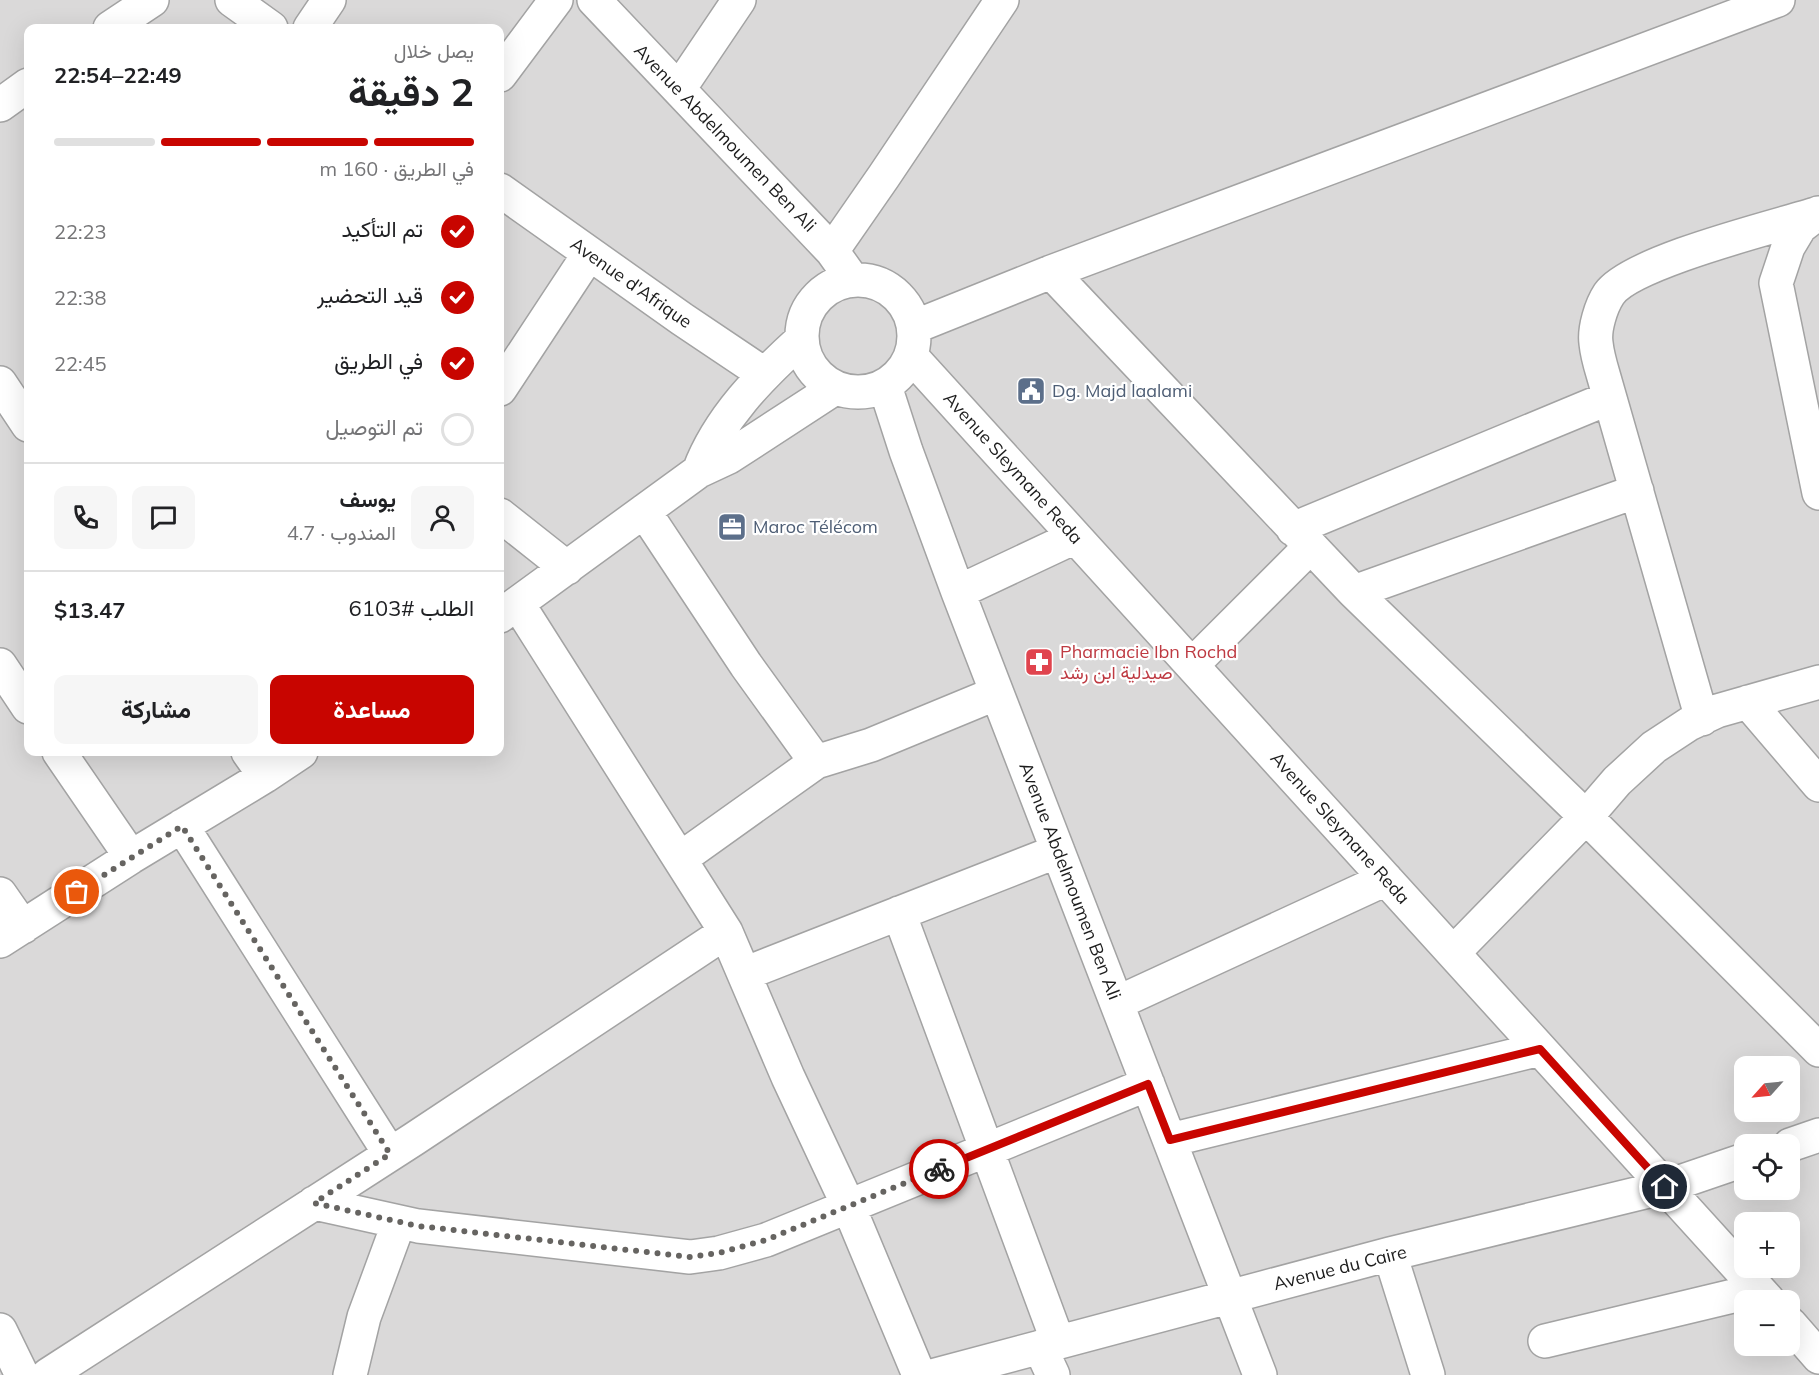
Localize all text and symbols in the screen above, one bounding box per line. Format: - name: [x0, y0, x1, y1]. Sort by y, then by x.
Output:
- text: يصل خلال: [394, 38, 474, 63]
- street label: Avenue Abdelmoumen Ben Ali: [629, 39, 821, 237]
- text: 22:49–22:54: [54, 61, 182, 89]
- text: 2 دقيقة: [348, 67, 474, 116]
- text: في الطريق · 160 m: [320, 156, 474, 181]
- text: تم التأكيد: [342, 215, 423, 243]
- icon: check: [441, 215, 474, 248]
- text: 22:23: [54, 219, 107, 244]
- street label: Avenue d'Afrique: [566, 232, 697, 333]
- text: قيد التحضير: [317, 281, 423, 309]
- icon: check: [441, 281, 474, 314]
- text: 22:38: [54, 285, 107, 310]
- text: في الطريق: [334, 347, 423, 375]
- icon: check: [441, 347, 474, 380]
- text: 22:45: [54, 351, 107, 376]
- public building icon: Dg. Majd laalami: [1015, 375, 1047, 407]
- place label: Dg. Majd laalami: [1052, 379, 1192, 402]
- street label: Avenue Sleymane Reda: [939, 387, 1088, 549]
- text: تم التوصيل: [326, 413, 423, 441]
- text: يوسف: [340, 485, 396, 513]
- button: phone: [54, 486, 117, 549]
- button: chat: [132, 486, 195, 549]
- button: person: [411, 486, 474, 549]
- office icon: Maroc Télécom: [716, 511, 748, 543]
- place label: Maroc Télécom: [753, 515, 878, 538]
- text: المندوب · 4.7: [287, 520, 396, 545]
- text: الطلب #6103: [349, 594, 474, 622]
- text: $13.47: [54, 596, 125, 624]
- place label: Pharmacie Ibn Rochd صيدلية ابن رشد: [1060, 640, 1237, 684]
- pharmacy icon: Pharmacie Ibn Rochd صيدلية ابن رشد: [1023, 646, 1055, 678]
- button: مشاركة: [54, 675, 258, 744]
- button: مساعدة: [270, 675, 474, 744]
- street label: Avenue Sleymane Reda: [1266, 747, 1415, 909]
- street label: Avenue Abdelmoumen Ben Ali: [1014, 759, 1126, 1003]
- pin: [51, 866, 102, 917]
- icon: bag: [60, 875, 93, 908]
- north arrow: [1734, 1056, 1800, 1122]
- map controls: [1734, 1056, 1800, 1356]
- button: locate: [1734, 1134, 1800, 1200]
- courier: [909, 1139, 969, 1199]
- icon: bike: [923, 1153, 956, 1186]
- pin: [1639, 1161, 1690, 1212]
- icon: home: [1648, 1170, 1681, 1203]
- button: +: [1734, 1212, 1800, 1278]
- street label: Avenue du Caire: [1271, 1240, 1409, 1295]
- button: −: [1734, 1290, 1800, 1356]

